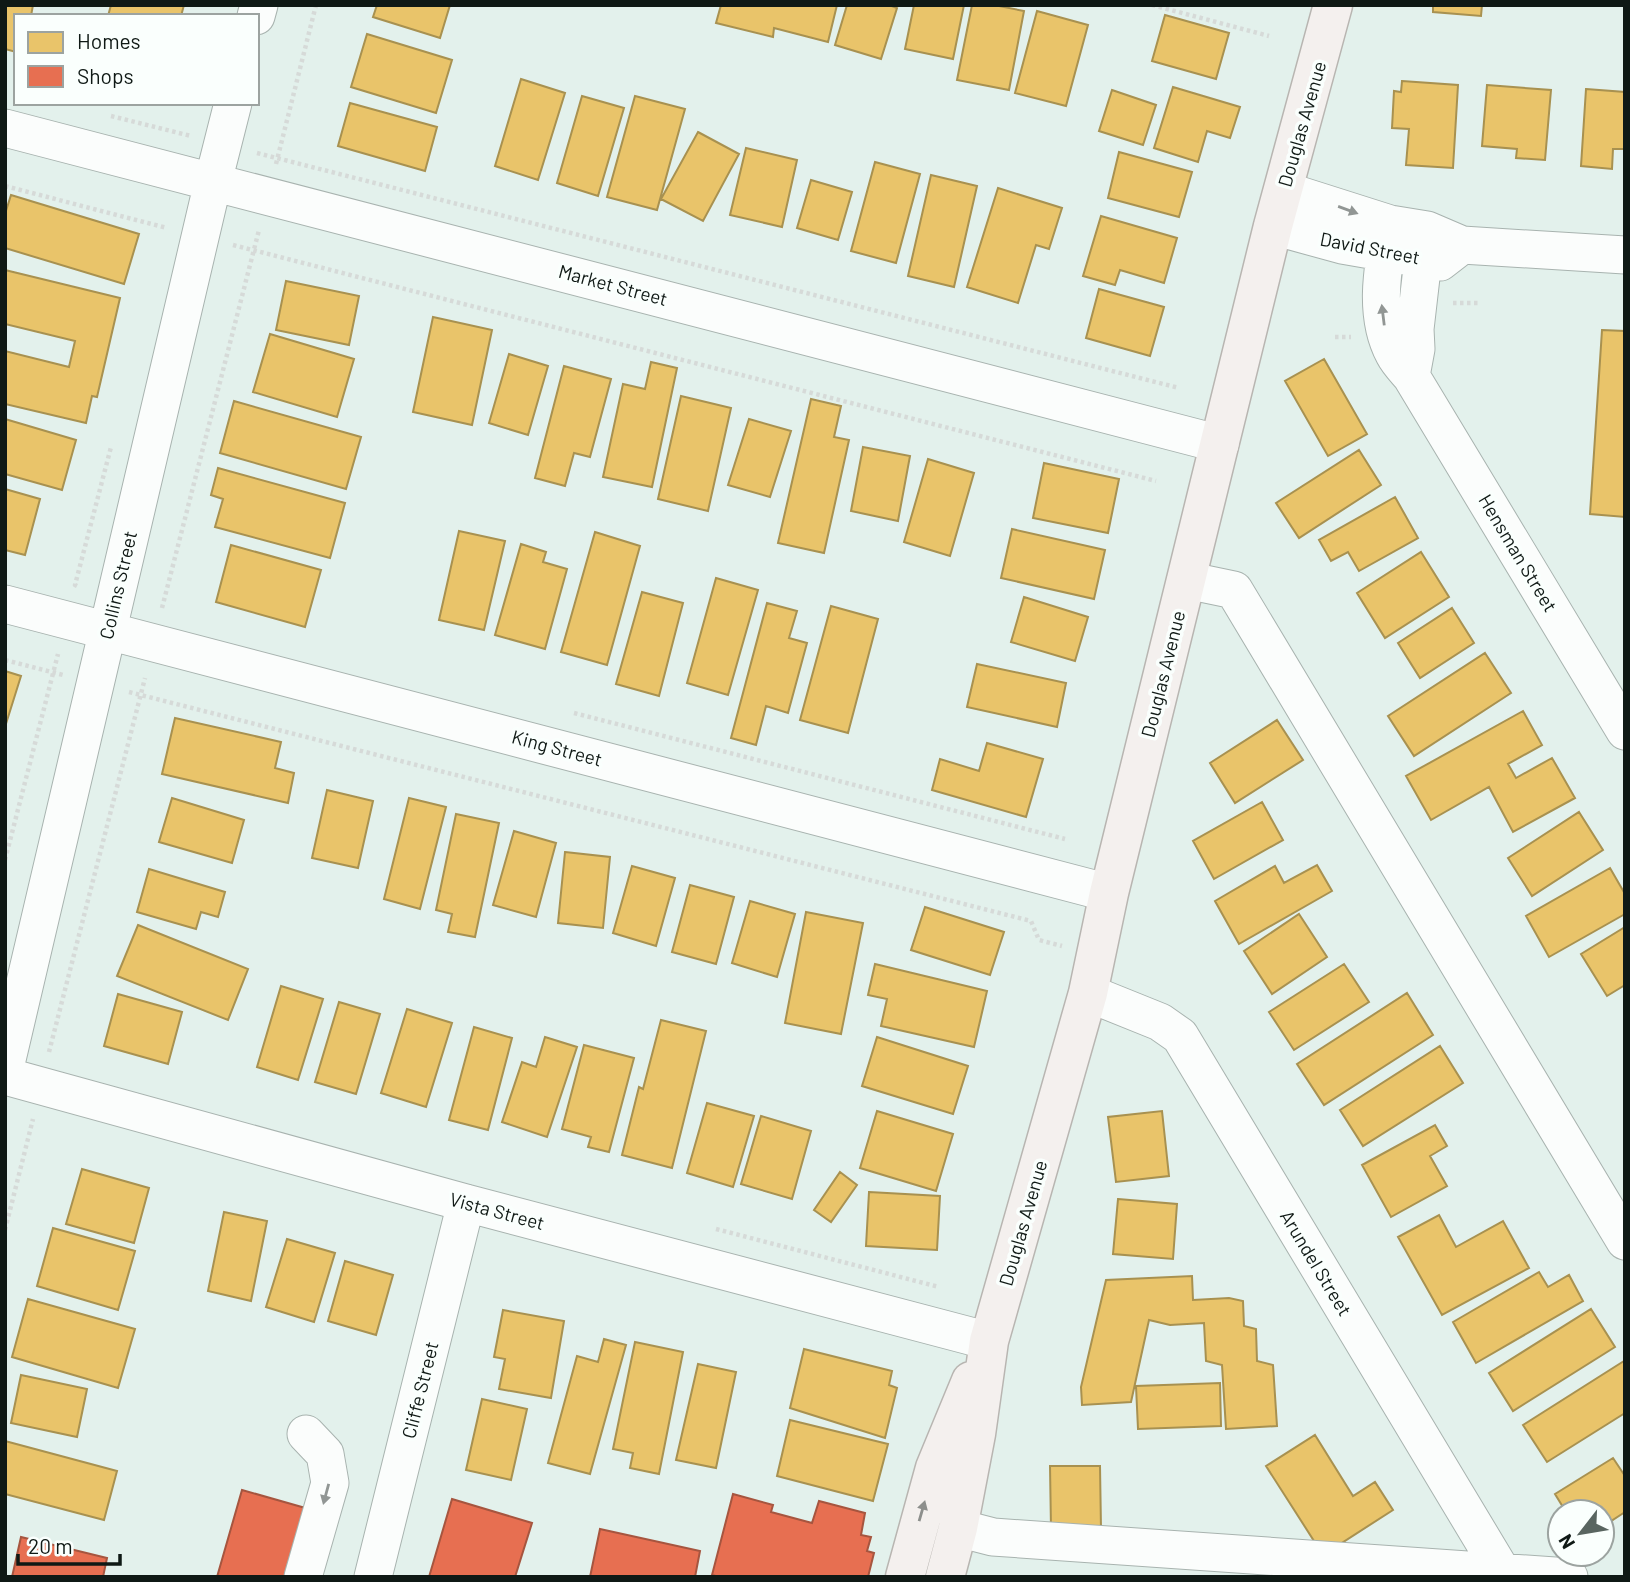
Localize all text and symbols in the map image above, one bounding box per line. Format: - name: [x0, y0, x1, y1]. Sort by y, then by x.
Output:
- legend: [14, 14, 259, 105]
- text: Homes: [77, 28, 141, 53]
- street label: Douglas Avenue: [1273, 58, 1330, 189]
- text: Shops: [77, 63, 134, 88]
- one-way arrow: [1337, 205, 1358, 216]
- street label: David Street: [1318, 227, 1422, 268]
- street label: Market Street: [556, 259, 670, 310]
- one-way arrow: [1378, 304, 1389, 326]
- street label: Hensman Street: [1474, 490, 1563, 616]
- street label: Collins Street: [94, 528, 141, 641]
- street label: Douglas Avenue: [1136, 608, 1189, 740]
- street label: King Street: [509, 724, 605, 771]
- street label: Douglas Avenue: [994, 1157, 1051, 1288]
- street label: Vista Street: [447, 1187, 547, 1234]
- street label: Arundel Street: [1276, 1206, 1357, 1320]
- street label: Cliffe Street: [396, 1339, 443, 1441]
- one-way arrow: [321, 1483, 331, 1504]
- north arrow: [1546, 1498, 1616, 1568]
- one-way arrow: [918, 1500, 928, 1521]
- scale bar: [18, 1522, 119, 1566]
- text: N: [1553, 1531, 1579, 1553]
- text: 20 m: [28, 1533, 73, 1558]

